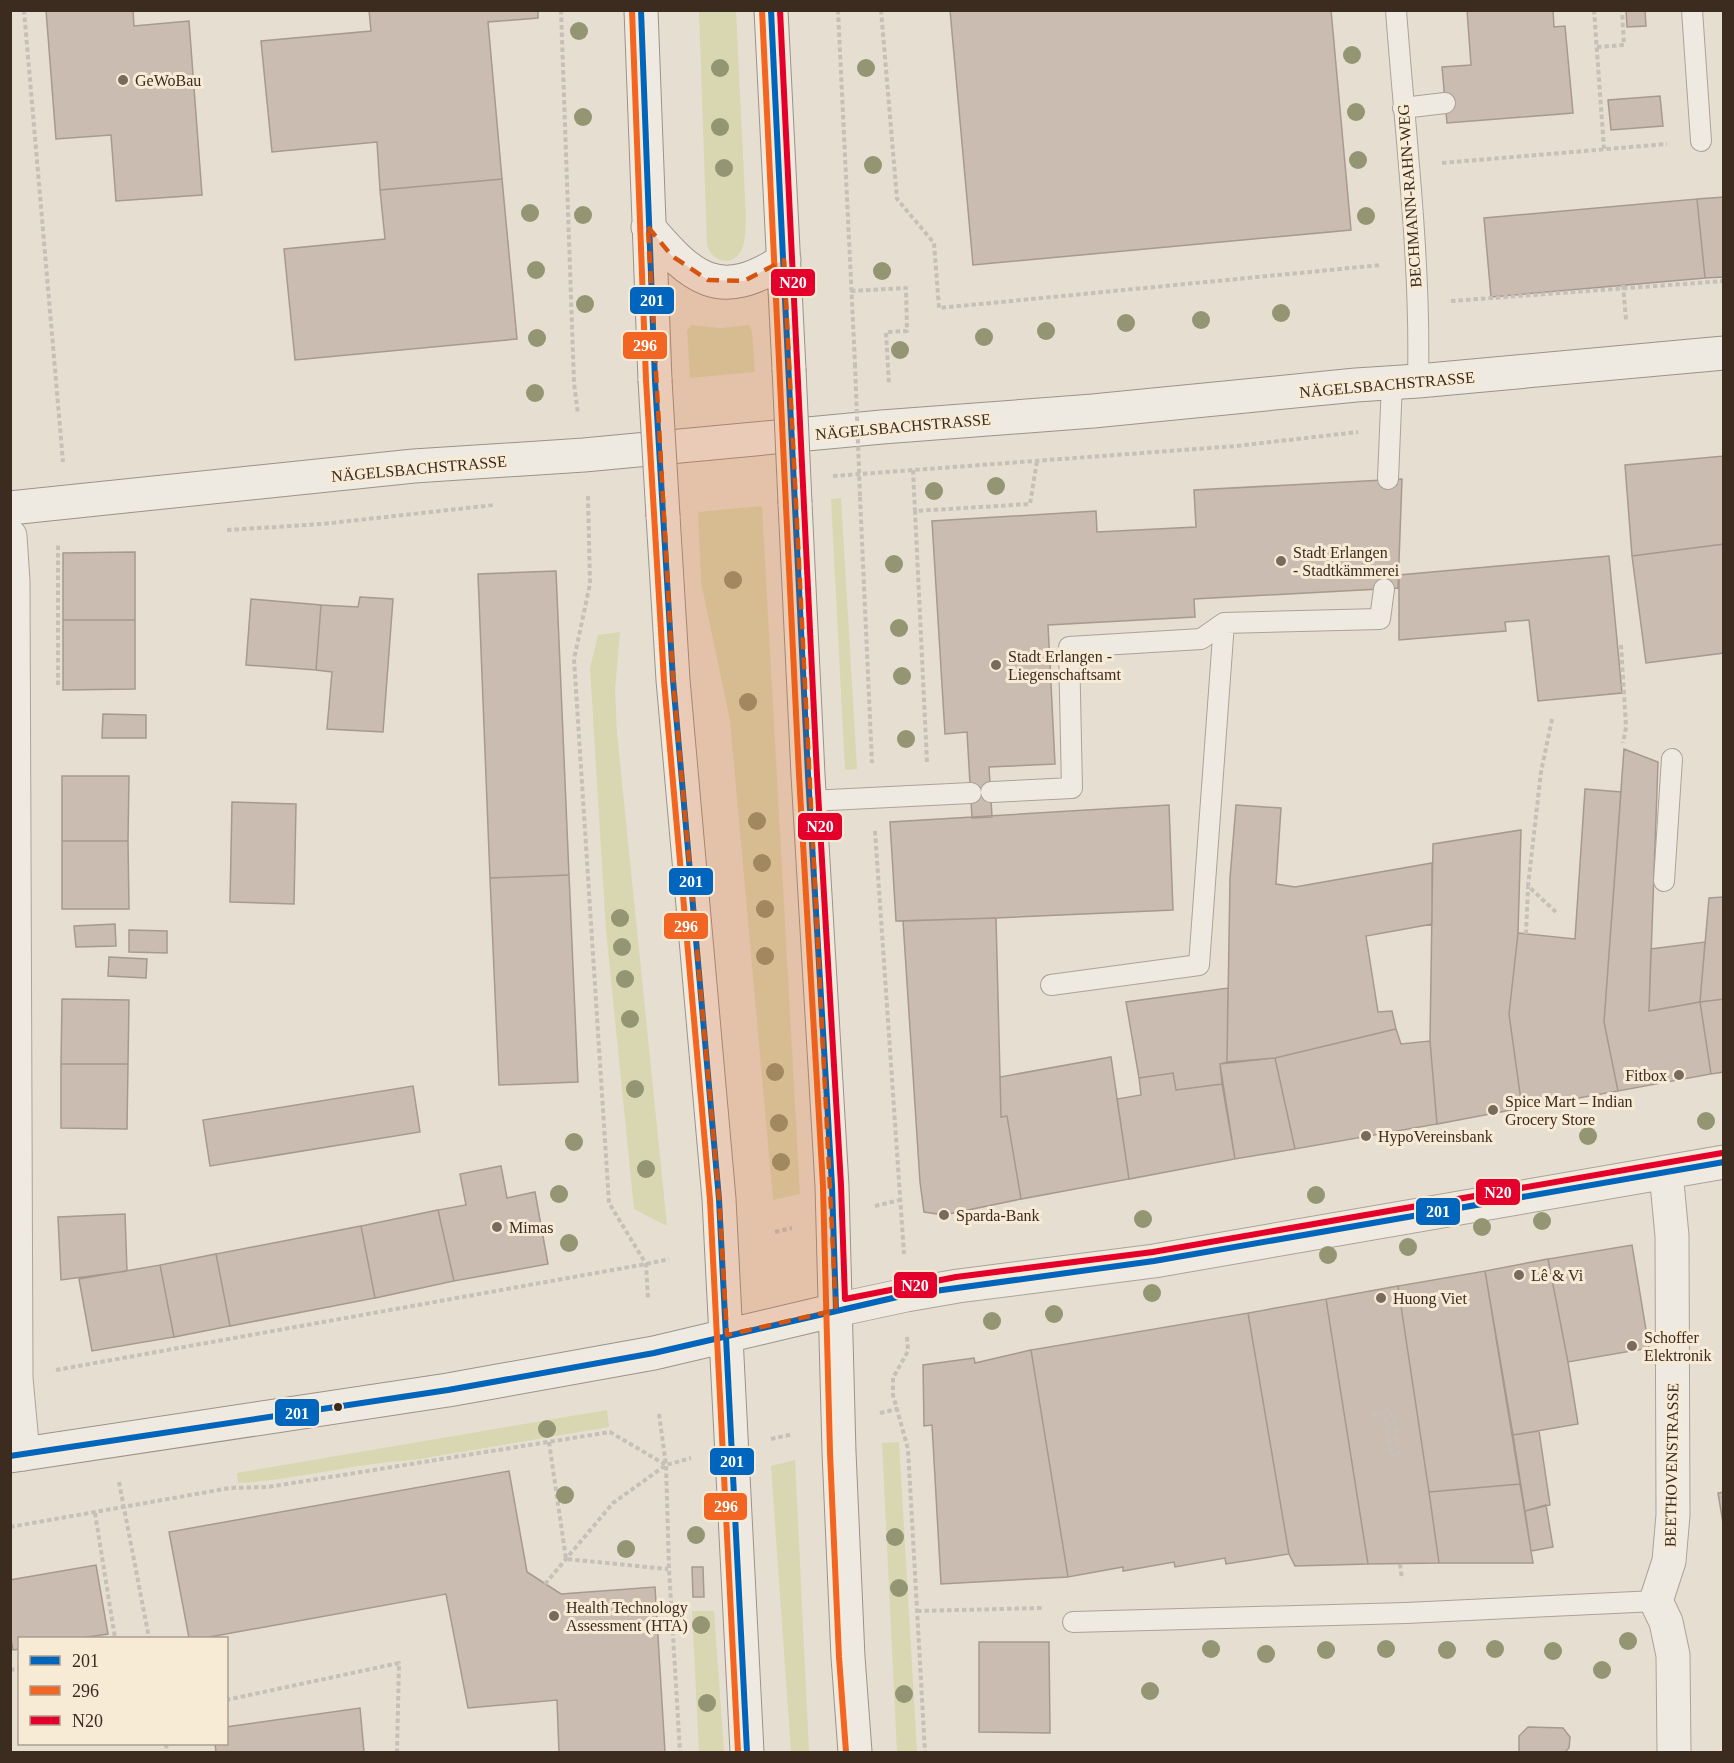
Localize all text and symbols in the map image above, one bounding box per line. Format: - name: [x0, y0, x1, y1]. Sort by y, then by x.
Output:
- place label: GeWoBau: [135, 72, 201, 89]
- marker: GeWoBau: [116, 73, 130, 87]
- street label: BECHMANN-RAHN-WEG: [1395, 103, 1424, 288]
- line badge: N20: [770, 268, 816, 297]
- text: N20: [779, 274, 807, 291]
- line badge: 201: [629, 286, 675, 315]
- text: 201: [640, 292, 664, 309]
- line badge: 296: [622, 331, 668, 360]
- text: 296: [633, 337, 657, 354]
- street label: NÄGELSBACHSTRASSE: [1299, 368, 1475, 401]
- street label: NÄGELSBACHSTRASSE: [815, 410, 991, 443]
- street label: NÄGELSBACHSTRASSE: [331, 452, 507, 485]
- place label: Stadt Erlangen - Stadtkämmerei: [1293, 544, 1400, 579]
- marker: Stadt Erlangen - Stadtkämmerei: [1274, 554, 1288, 568]
- place label: Stadt Erlangen - Liegenschaftsamt: [1008, 648, 1121, 684]
- marker: Stadt Erlangen - Liegenschaftsamt: [989, 658, 1003, 672]
- line badge: N20: [797, 812, 843, 841]
- text: N20: [806, 818, 834, 835]
- line badge: 201: [668, 867, 714, 896]
- text: 201: [679, 873, 703, 890]
- line badge: 296: [663, 912, 709, 940]
- text: 296: [674, 918, 698, 935]
- place label: Fitbox: [1625, 1067, 1667, 1084]
- marker: Fitbox: [1672, 1068, 1686, 1082]
- place label: Spice Mart – Indian Grocery Store: [1505, 1093, 1633, 1129]
- marker: Spice Mart – Indian Grocery Store: [1486, 1103, 1500, 1117]
- place label: HypoVereinsbank: [1378, 1128, 1493, 1146]
- marker: HypoVereinsbank: [1359, 1129, 1373, 1143]
- line badge: N20: [1475, 1178, 1521, 1206]
- text: N20: [1484, 1184, 1512, 1201]
- line badge: 201: [1415, 1197, 1461, 1226]
- text: 201: [1426, 1203, 1450, 1220]
- place label: Sparda-Bank: [956, 1207, 1040, 1225]
- marker: Sparda-Bank: [937, 1208, 951, 1222]
- place label: Mimas: [509, 1219, 553, 1236]
- marker: Mimas: [490, 1220, 504, 1234]
- place label: Lê & Vi: [1531, 1267, 1584, 1284]
- marker: Lê & Vi: [1512, 1268, 1526, 1282]
- line badge: N20: [893, 1271, 938, 1299]
- text: N20: [901, 1277, 929, 1294]
- place label: Huong Viet: [1393, 1290, 1467, 1308]
- marker: Huong Viet: [1374, 1291, 1388, 1305]
- place label: Schoffer Elektronik: [1644, 1329, 1712, 1364]
- marker: Schoffer Elektronik: [1625, 1339, 1639, 1353]
- street label: BEETHOVENSTRASSE: [1662, 1383, 1681, 1547]
- line badge: 201: [274, 1398, 320, 1427]
- unlabelled marker: [332, 1401, 344, 1413]
- text: 201: [285, 1405, 309, 1422]
- line badge: 201: [709, 1447, 755, 1476]
- text: 201: [720, 1453, 744, 1470]
- line badge: 296: [703, 1492, 748, 1521]
- text: 296: [714, 1498, 738, 1515]
- place label: Health Technology Assessment (HTA): [566, 1599, 688, 1635]
- marker: Health Technology Assessment (HTA): [547, 1609, 561, 1623]
- legend: [18, 1637, 228, 1745]
- text: 201: [72, 1651, 99, 1671]
- text: 296: [72, 1681, 99, 1701]
- text: N20: [72, 1711, 103, 1731]

